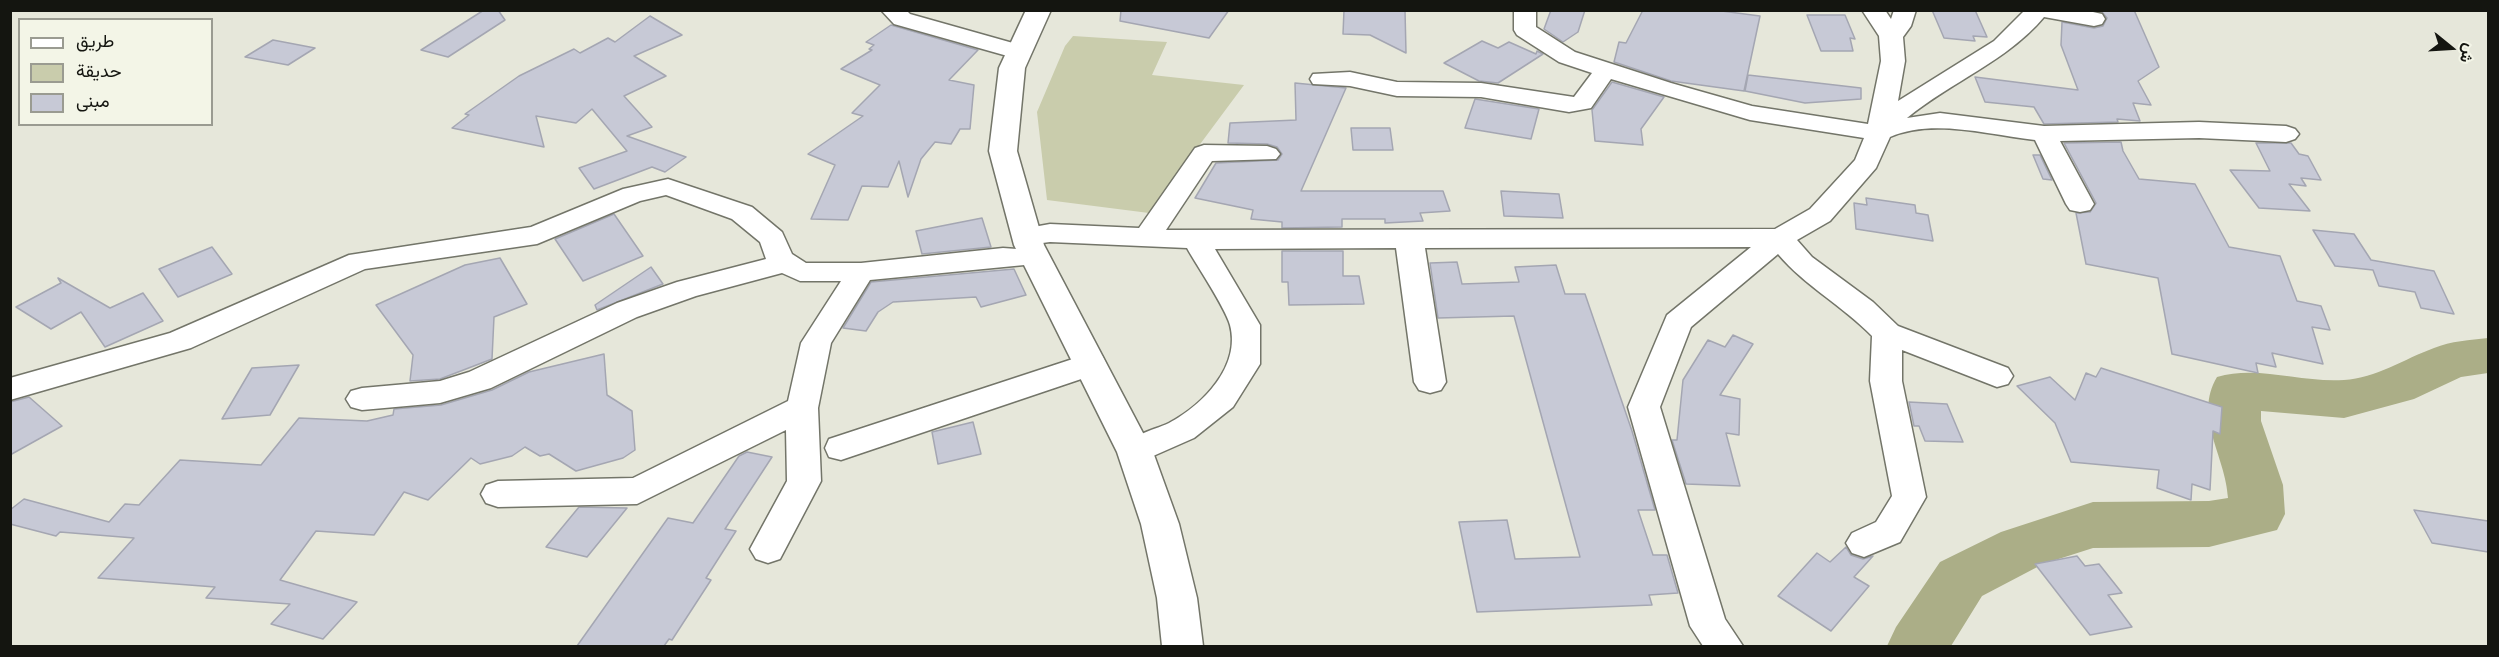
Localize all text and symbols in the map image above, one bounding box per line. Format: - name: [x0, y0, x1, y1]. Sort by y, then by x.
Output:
- legend: [18, 18, 213, 126]
- north arrow: [2421, 18, 2481, 78]
- text: طريق: [76, 29, 114, 52]
- text: ش: [2456, 41, 2481, 66]
- text: حديقة: [76, 59, 122, 82]
- text: مبنى: [76, 89, 110, 112]

